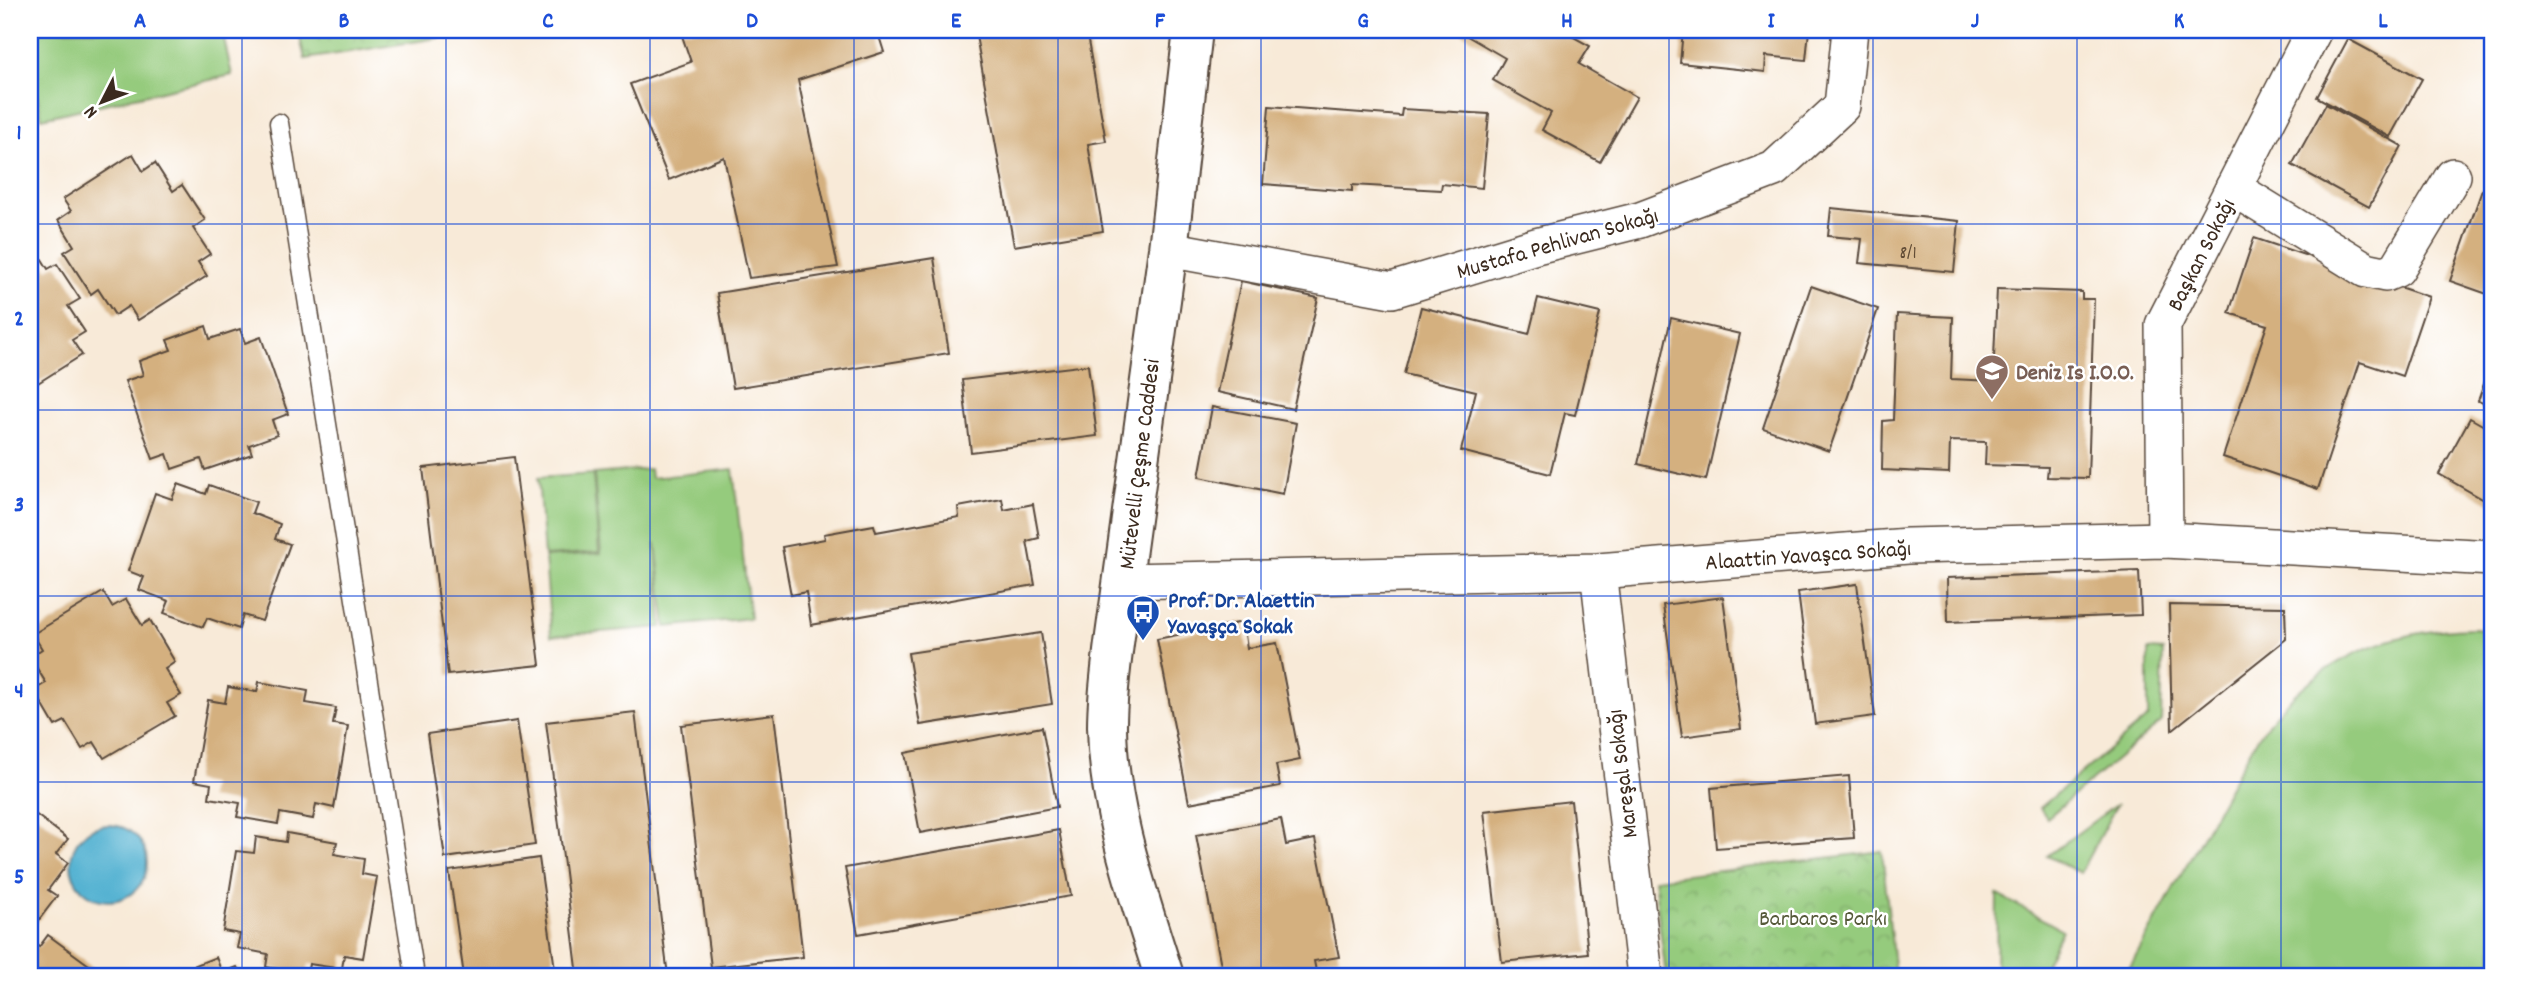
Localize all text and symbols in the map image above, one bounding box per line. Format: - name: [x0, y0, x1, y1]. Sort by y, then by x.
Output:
- text: A: [134, 6, 146, 39]
- text: B: [339, 6, 350, 39]
- text: C: [542, 6, 554, 39]
- text: D: [746, 6, 758, 39]
- text: E: [951, 6, 962, 39]
- text: F: [1155, 6, 1166, 39]
- text: G: [1357, 6, 1369, 39]
- text: H: [1561, 6, 1573, 39]
- text: I: [1767, 6, 1775, 39]
- text: J: [1971, 6, 1979, 39]
- text: K: [2174, 6, 2185, 39]
- text: L: [2378, 6, 2388, 39]
- north arrow: [66, 66, 136, 136]
- text: N: [79, 99, 105, 124]
- text: 1: [16, 118, 22, 151]
- street label: Başkan Sokağı: [2161, 193, 2246, 318]
- street label: Mustafa Pehlivan Sokağı: [1453, 201, 1663, 290]
- house number: 8/1: [1899, 241, 1917, 268]
- text: 2: [14, 304, 24, 337]
- school or university icon: Deniz Is I.O.O.: [1973, 352, 2011, 401]
- street label: Mütevelli Çeşme Caddesi: [1112, 357, 1171, 572]
- place label: Deniz Is I.O.O.: [2016, 358, 2134, 391]
- text: 3: [14, 490, 24, 523]
- street label: Alaattin Yavaşca Sokağı: [1704, 534, 1912, 581]
- place label: Prof. Dr. Alaettin Yavaşça Sokak: [1167, 586, 1315, 645]
- bus stop icon: Prof. Dr. Alaettin Yavaşça Sokak: [1124, 593, 1162, 642]
- text: 4: [14, 676, 24, 709]
- street label: Mareşal Sokağı: [1600, 707, 1649, 840]
- text: 5: [14, 862, 24, 895]
- park label: Barbaros Parkı: [1759, 904, 1887, 937]

